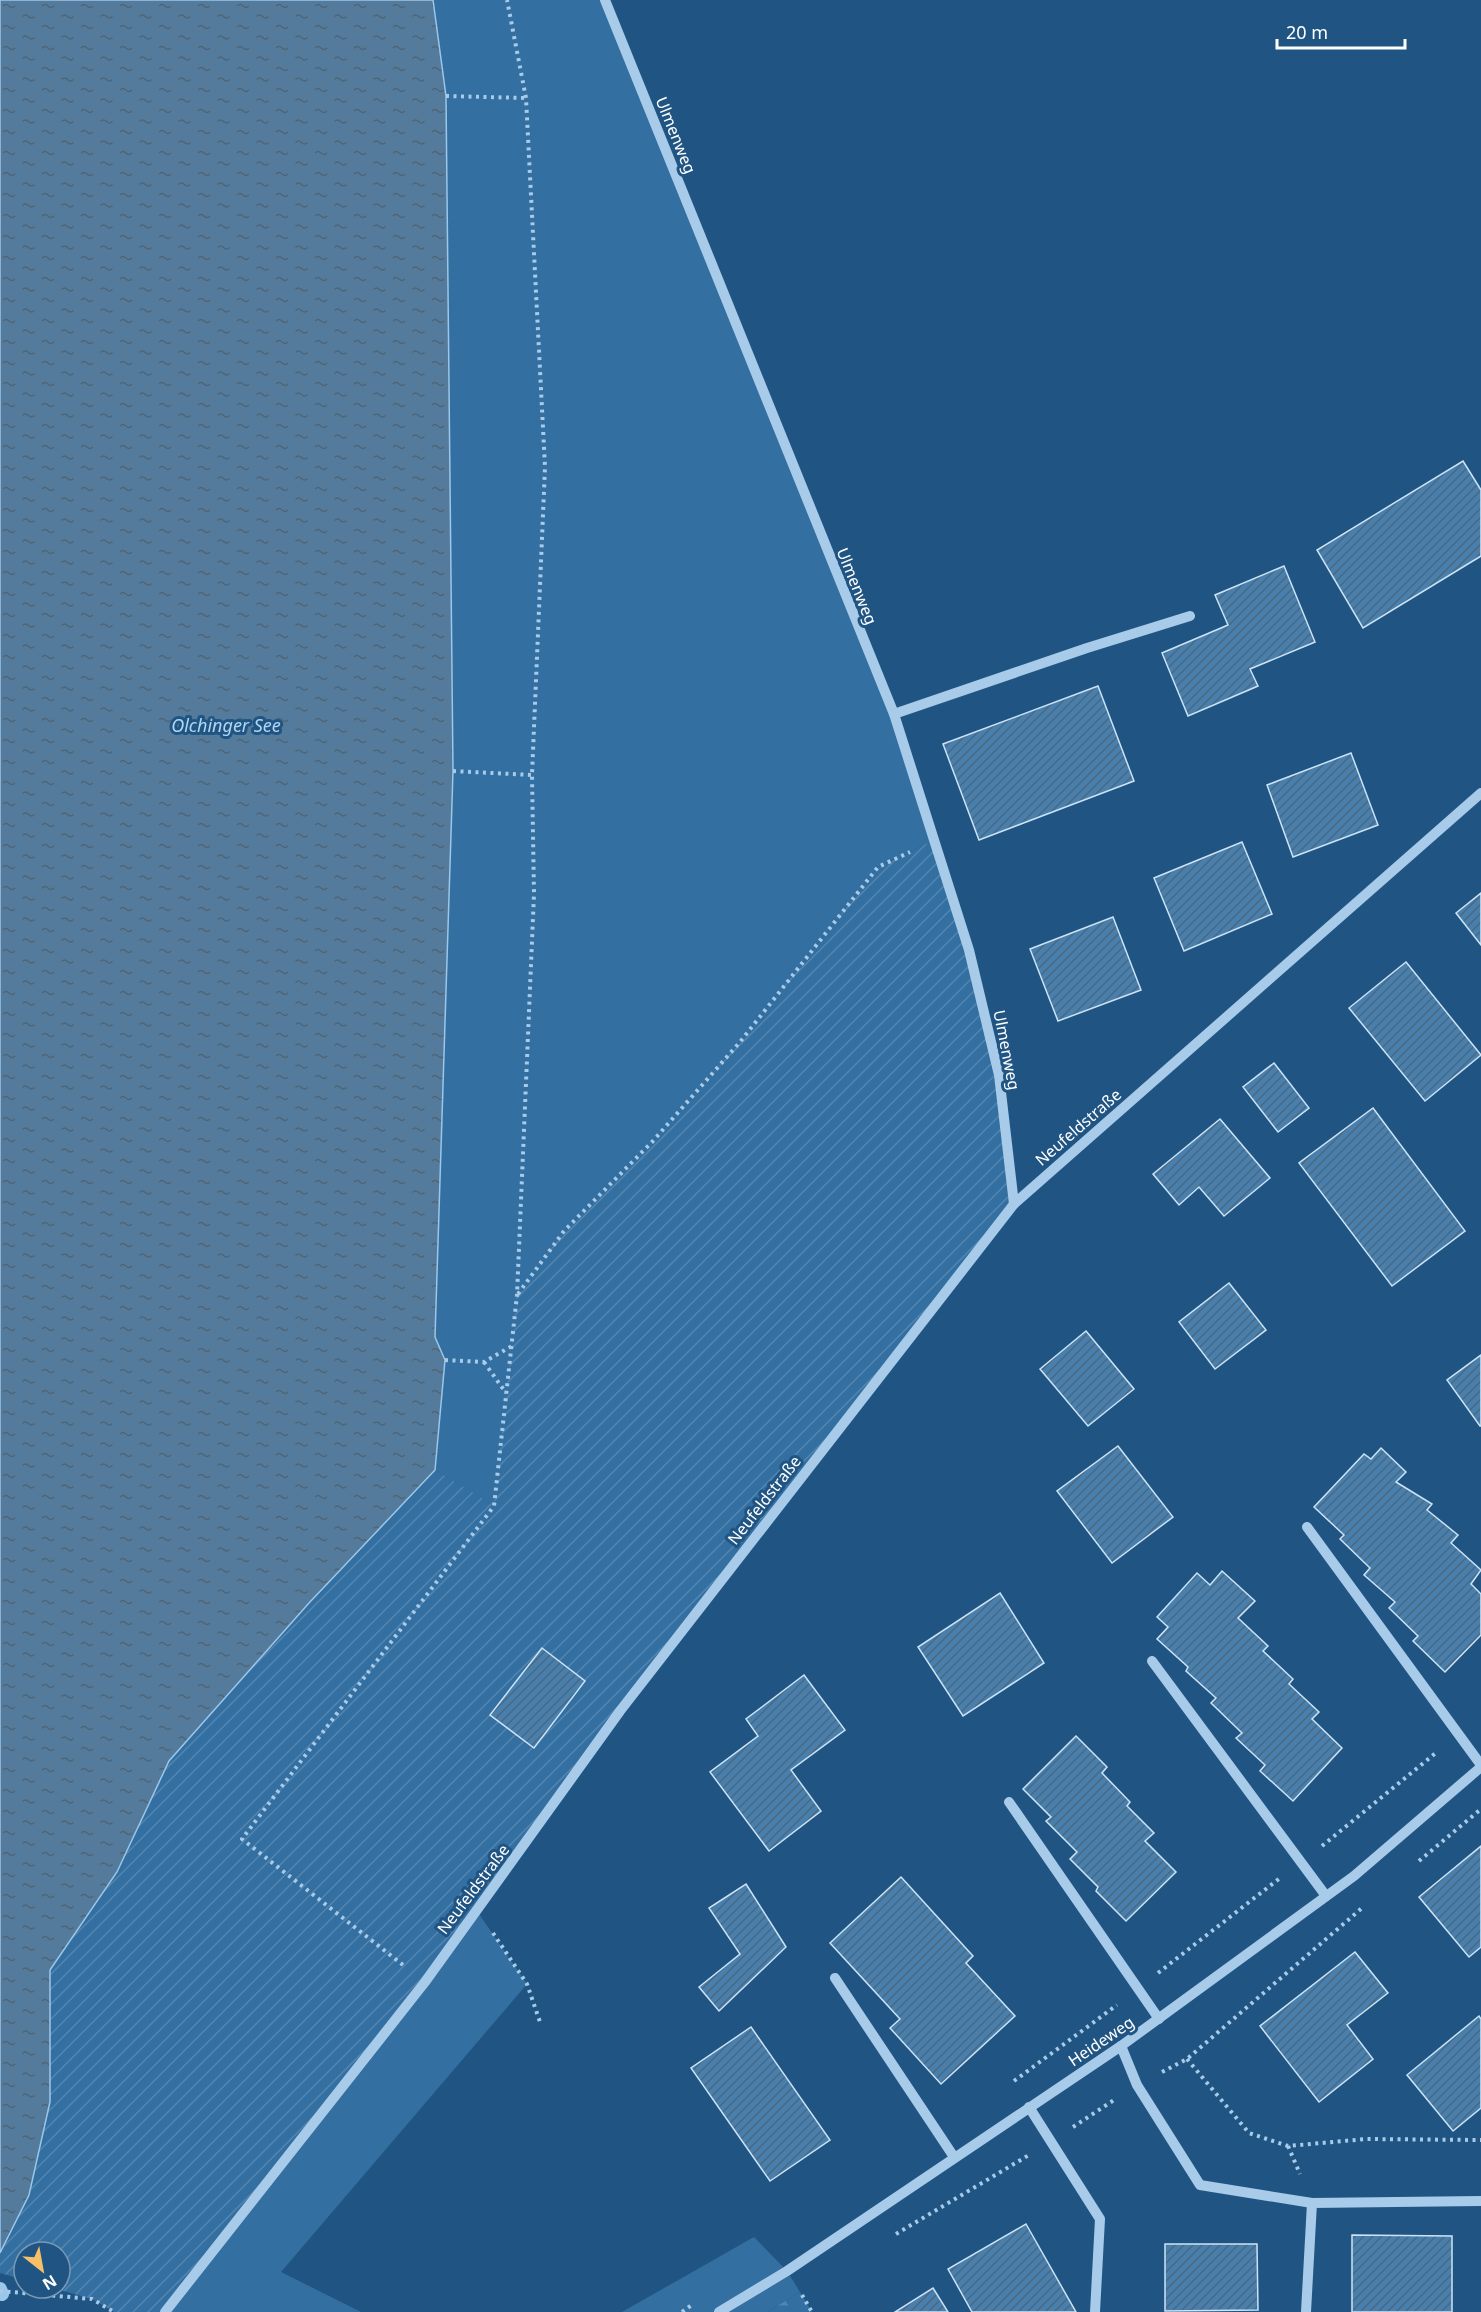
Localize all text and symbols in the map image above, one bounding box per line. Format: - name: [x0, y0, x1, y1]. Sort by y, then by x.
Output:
- scale bar: [1277, 12, 1404, 50]
- text: 20 m: [1286, 20, 1328, 44]
- street label: Ulmenweg: [651, 93, 701, 177]
- street label: Ulmenweg: [832, 544, 882, 628]
- water label: Olchinger See: [171, 713, 281, 737]
- street label: Ulmenweg: [988, 1008, 1026, 1092]
- street label: Neufeldstraße: [1030, 1083, 1126, 1171]
- street label: Neufeldstraße: [722, 1451, 806, 1549]
- street label: Neufeldstraße: [432, 1839, 514, 1939]
- street label: Heideweg: [1064, 2011, 1138, 2071]
- north arrow: [12, 2240, 72, 2300]
- text: N: [38, 2270, 61, 2296]

